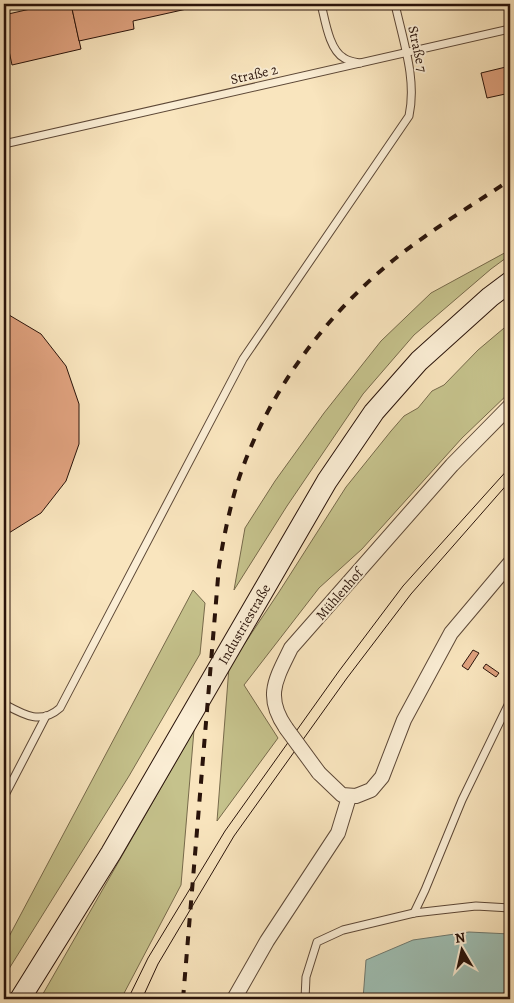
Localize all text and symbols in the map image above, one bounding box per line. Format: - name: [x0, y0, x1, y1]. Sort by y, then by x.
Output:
- street label: Straße 7: [403, 24, 432, 74]
- street label: Straße 2: [229, 60, 280, 89]
- street label: Mühlenhof: [312, 563, 369, 624]
- street label: Industriestraße: [214, 581, 275, 668]
- north arrow: [436, 926, 486, 976]
- text: N: [454, 927, 467, 948]

